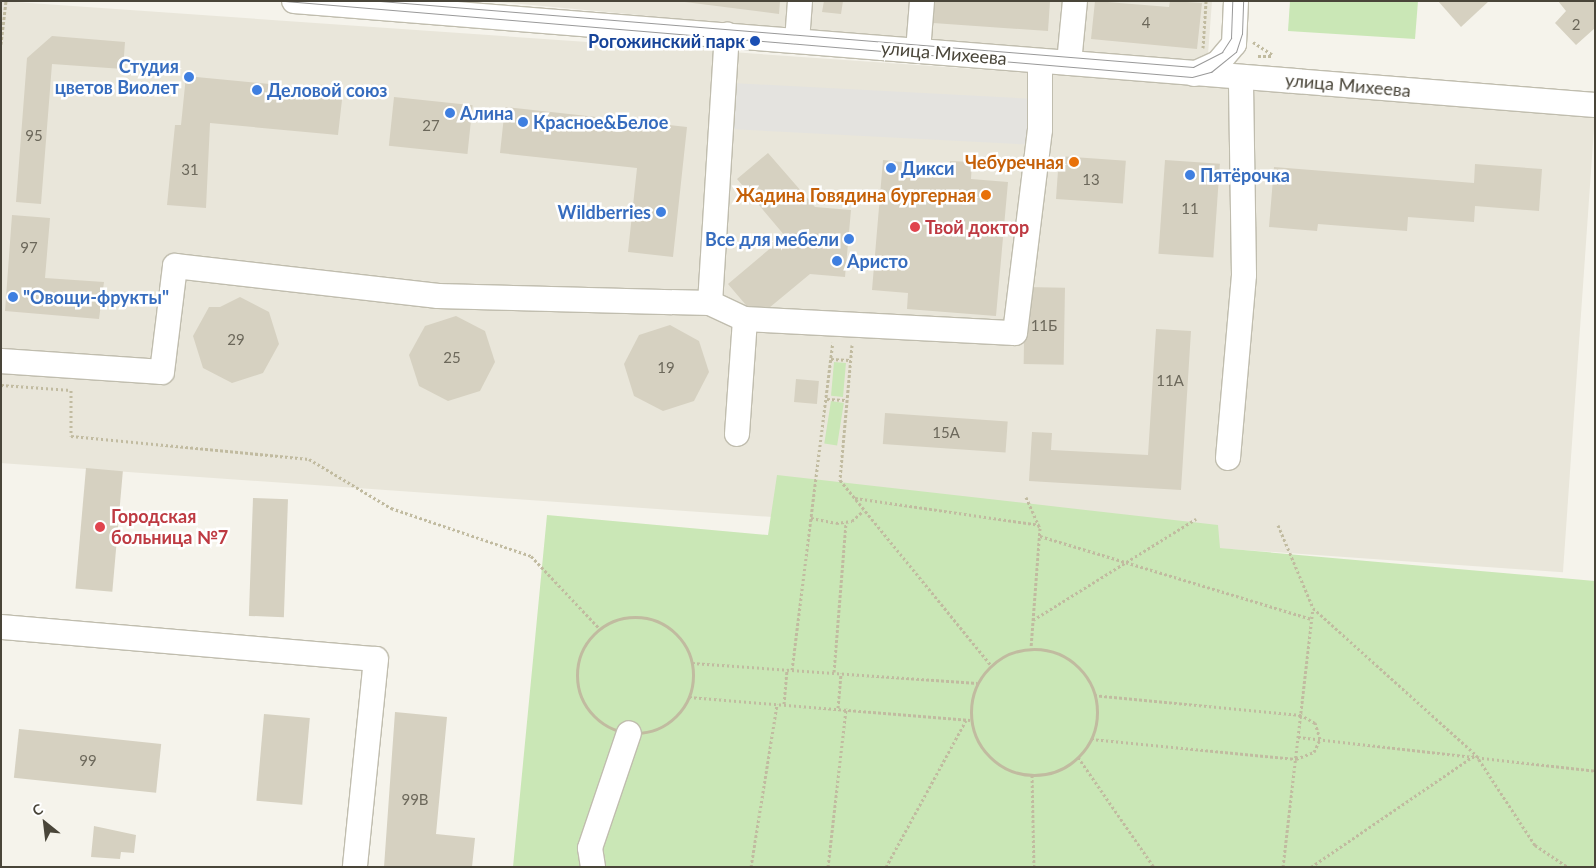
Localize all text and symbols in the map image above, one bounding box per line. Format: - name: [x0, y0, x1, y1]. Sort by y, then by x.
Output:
- house number: 4: [1142, 14, 1150, 32]
- house number: 2: [1572, 16, 1580, 34]
- place label: Рогожинский парк: [588, 30, 745, 52]
- marker: Рогожинский парк: [749, 35, 761, 47]
- street label: улица Михеева: [880, 37, 1008, 69]
- place label: Студия цветов Виолет: [55, 56, 179, 98]
- street label: улица Михеева: [1284, 69, 1412, 101]
- marker: Студия цветов Виолет: [183, 71, 195, 83]
- place label: Деловой союз: [267, 79, 387, 101]
- marker: Деловой союз: [251, 84, 263, 96]
- place label: Алина: [460, 102, 513, 124]
- marker: Алина: [444, 107, 456, 119]
- place label: Красное&Белое: [533, 111, 668, 133]
- marker: Красное&Белое: [517, 116, 529, 128]
- house number: 27: [422, 117, 440, 135]
- house number: 95: [25, 127, 43, 145]
- place label: Чебуречная: [965, 151, 1064, 173]
- marker: Чебуречная: [1068, 156, 1080, 168]
- place label: Дикси: [901, 157, 954, 179]
- house number: 31: [181, 161, 199, 179]
- marker: Дикси: [885, 162, 897, 174]
- place label: Пятёрочка: [1200, 164, 1290, 186]
- marker: Пятёрочка: [1184, 169, 1196, 181]
- house number: 13: [1082, 171, 1100, 189]
- place label: Жадина Говядина бургерная: [736, 184, 976, 206]
- marker: Жадина Говядина бургерная: [980, 189, 992, 201]
- house number: 11: [1181, 200, 1199, 218]
- place label: Wildberries: [558, 201, 651, 223]
- marker: Wildberries: [655, 206, 667, 218]
- place label: Твой доктор: [925, 216, 1029, 238]
- marker: Твой доктор: [909, 221, 921, 233]
- place label: Все для мебели: [705, 228, 839, 250]
- marker: Все для мебели: [843, 233, 855, 245]
- house number: 97: [20, 239, 38, 257]
- place label: Аристо: [847, 250, 908, 272]
- marker: Аристо: [831, 255, 843, 267]
- place label: "Овощи-фрукты": [23, 286, 169, 308]
- marker: "Овощи-фрукты": [7, 291, 19, 303]
- house number: 11Б: [1031, 317, 1057, 335]
- house number: 29: [227, 331, 245, 349]
- house number: 25: [443, 349, 461, 367]
- house number: 19: [657, 359, 675, 377]
- house number: 11А: [1156, 372, 1184, 390]
- house number: 15А: [932, 424, 960, 442]
- place label: Городская больница №7: [111, 506, 228, 548]
- marker: Городская больница №7: [93, 520, 107, 534]
- house number: 99: [79, 752, 97, 770]
- house number: 99В: [401, 791, 429, 809]
- north arrow: [20, 798, 70, 848]
- text: С: [29, 800, 46, 819]

